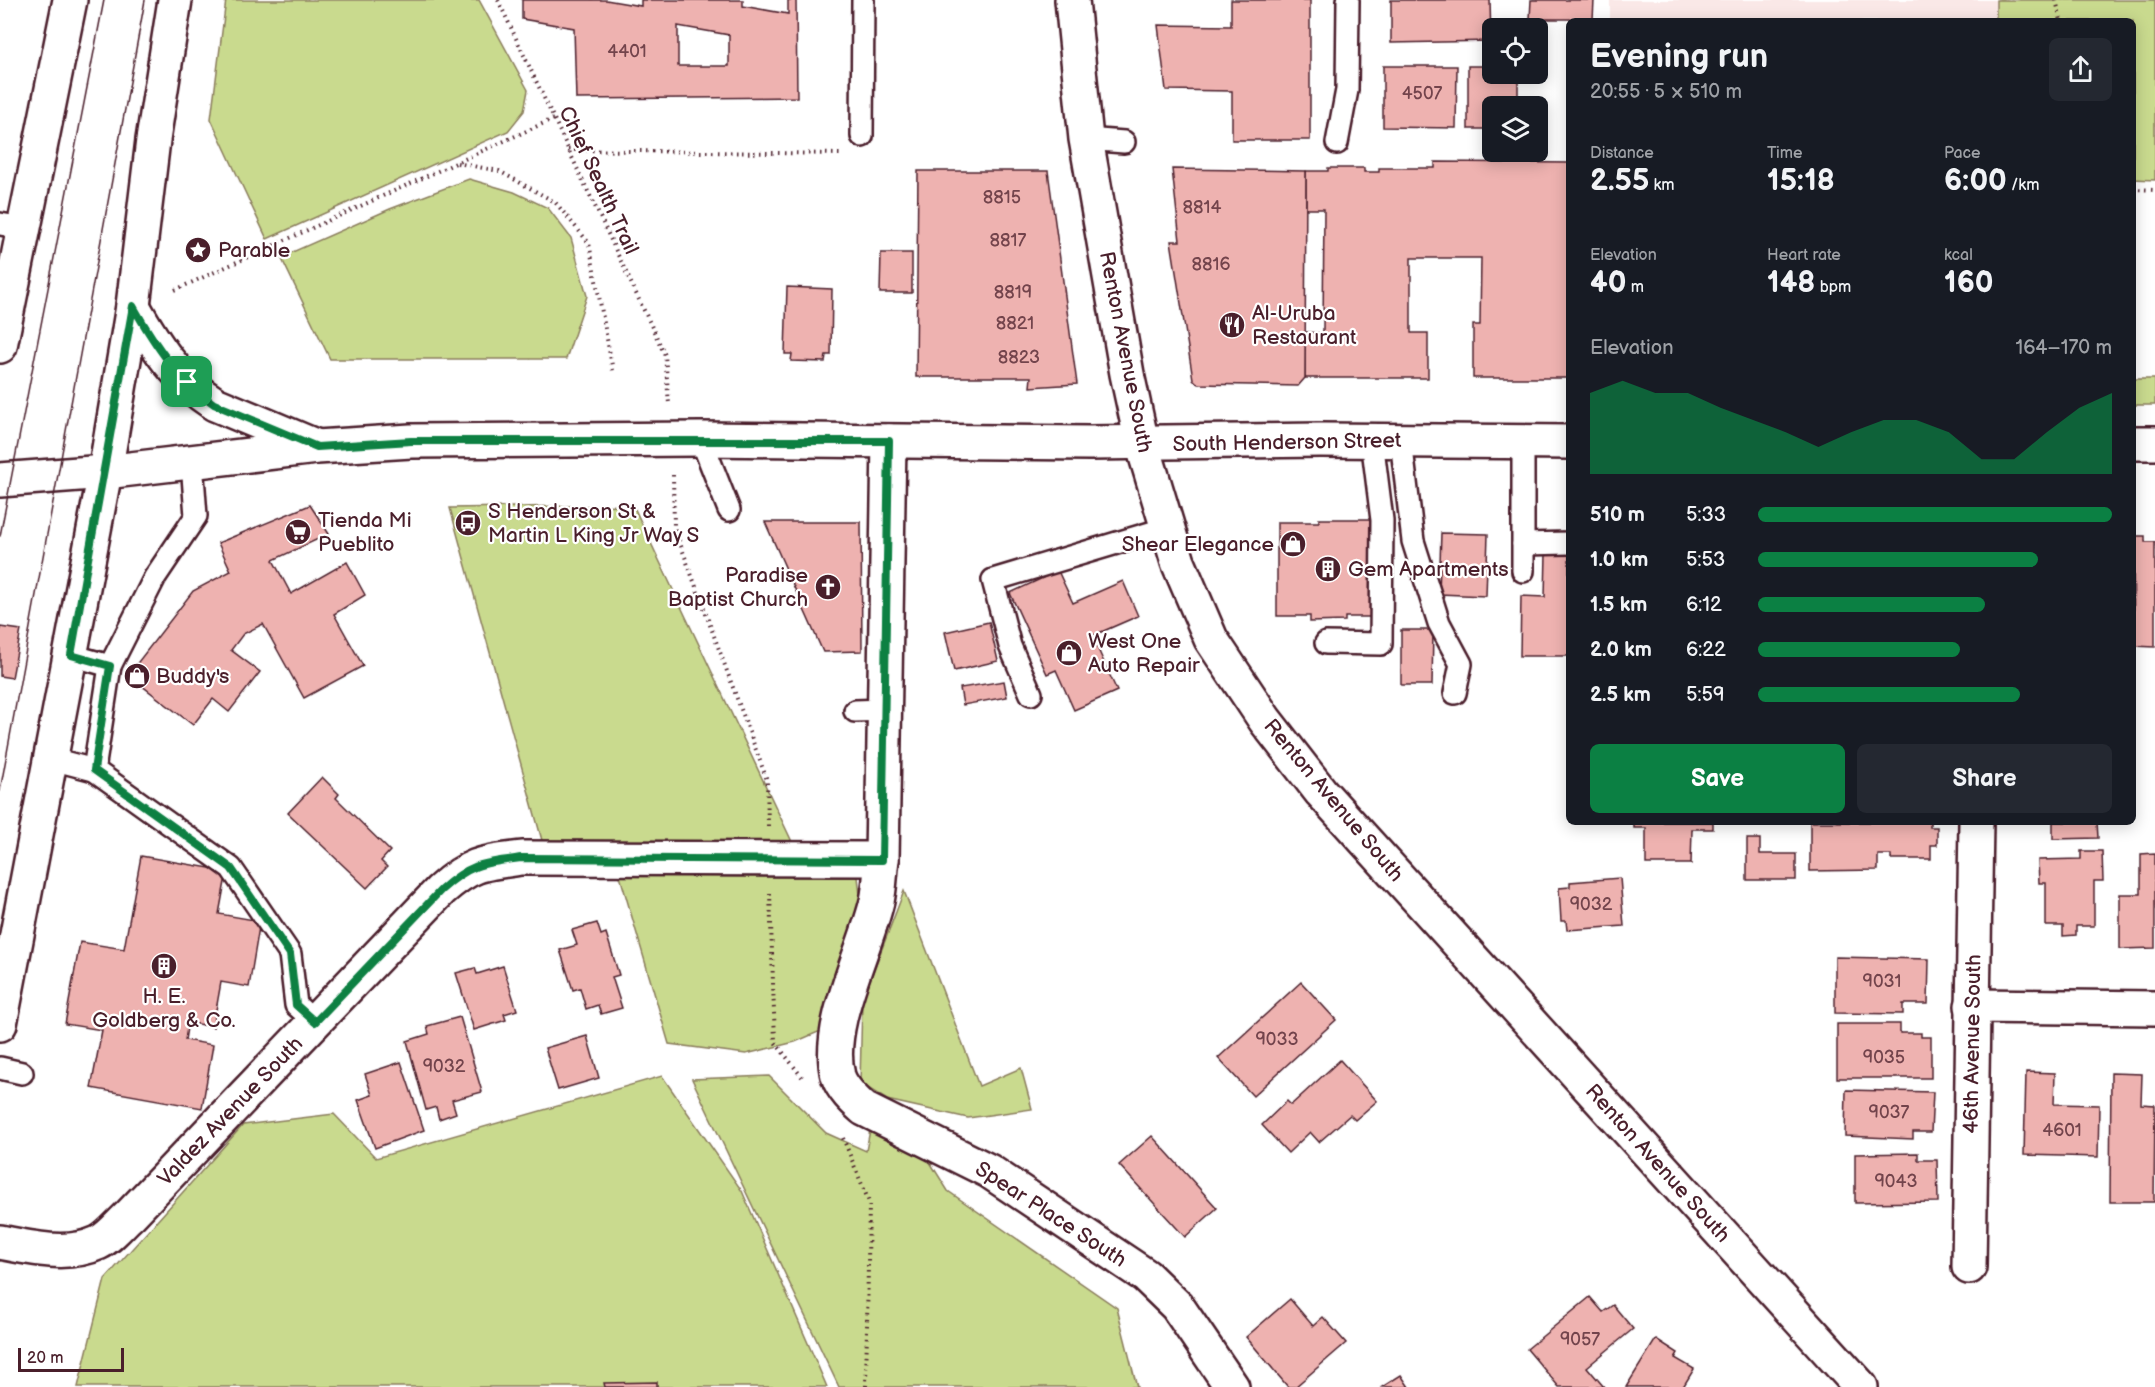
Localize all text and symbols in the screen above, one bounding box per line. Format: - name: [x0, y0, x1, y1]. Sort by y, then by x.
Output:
- map controls: [1482, 18, 1548, 162]
- button: locate: [1482, 18, 1548, 84]
- text: Evening run: [1590, 37, 1768, 77]
- button: share: [2049, 38, 2112, 101]
- house number: 4401: [607, 41, 647, 62]
- text: 20:55 · 5 × 510 m: [1590, 80, 1742, 104]
- house number: 4507: [1402, 83, 1443, 104]
- button: layers: [1482, 96, 1548, 162]
- street label: Chief Sealth Trail: [553, 102, 644, 258]
- text: Distance: [1590, 144, 1654, 163]
- text: Time: [1767, 144, 1802, 163]
- text: Pace: [1944, 144, 1980, 163]
- text: 2.55: [1590, 163, 1649, 199]
- text: 15:18: [1767, 163, 1835, 199]
- text: 6:00: [1944, 163, 2007, 199]
- text: km: [1649, 176, 1675, 195]
- text: /km: [2007, 176, 2039, 195]
- house number: 8815: [983, 187, 1021, 208]
- house number: 8814: [1183, 197, 1221, 218]
- house number: 8817: [990, 230, 1027, 251]
- place icon: Parable: [183, 235, 213, 265]
- place label: Parable: [218, 238, 290, 263]
- text: Elevation: [1590, 246, 1657, 265]
- text: Heart rate: [1767, 246, 1841, 265]
- text: kcal: [1944, 246, 1973, 265]
- street label: Renton Avenue South: [1094, 249, 1157, 455]
- house number: 8816: [1192, 254, 1230, 275]
- text: 40: [1590, 265, 1626, 301]
- text: 148: [1767, 265, 1815, 301]
- text: 160: [1944, 265, 1994, 301]
- text: m: [1626, 278, 1644, 297]
- text: bpm: [1815, 278, 1851, 297]
- house number: 8819: [994, 282, 1032, 303]
- place label: Al-Uruba Restaurant: [1252, 301, 1357, 350]
- restaurant icon: Al-Uruba Restaurant: [1217, 310, 1247, 340]
- house number: 8821: [996, 313, 1034, 334]
- text: Elevation: [1590, 336, 1673, 360]
- text: 164–170 m: [2015, 336, 2112, 360]
- house number: 8823: [998, 347, 1040, 368]
- pin: [161, 356, 212, 407]
- icon: arrive: [170, 365, 203, 398]
- street label: South Henderson Street: [1172, 428, 1402, 457]
- place label: S Henderson St & Martin L King Jr Way S: [488, 499, 699, 548]
- text: 510 m: [1590, 503, 1645, 527]
- text: 5:33: [1686, 503, 1726, 527]
- place label: Tienda Mi Pueblito: [318, 508, 412, 557]
- bus stop icon: S Henderson St & Martin L King Jr Way S: [453, 508, 483, 538]
- supermarket icon: Tienda Mi Pueblito: [283, 517, 313, 547]
- shop icon: Shear Elegance: [1278, 529, 1308, 559]
- place label: Shear Elegance: [1122, 532, 1274, 557]
- text: 1.0 km: [1590, 548, 1648, 572]
- text: 5:53: [1686, 548, 1725, 572]
- building icon: Gem Apartments: [1313, 554, 1343, 584]
- place label: Gem Apartments: [1348, 557, 1509, 582]
- place label: Paradise Baptist Church: [668, 563, 808, 612]
- church icon: Paradise Baptist Church: [813, 572, 843, 602]
- text: 1.5 km: [1590, 593, 1647, 617]
- text: 6:12: [1686, 593, 1722, 617]
- place label: West One Auto Repair: [1088, 629, 1200, 678]
- shop icon: West One Auto Repair: [1054, 638, 1084, 668]
- text: 2.0 km: [1590, 638, 1652, 662]
- text: 6:22: [1686, 638, 1726, 662]
- shop icon: Buddy's: [122, 661, 152, 691]
- place label: Buddy's: [156, 664, 229, 689]
- text: 2.5 km: [1590, 683, 1651, 707]
- text: 5:59: [1686, 683, 1725, 707]
- street label: Renton Avenue South: [1258, 714, 1409, 887]
- button: Save: [1590, 744, 1845, 813]
- button: Share: [1857, 744, 2112, 813]
- house number: 9032: [1570, 894, 1613, 915]
- building icon: H. E. Goldberg & Co.: [149, 951, 179, 981]
- street label: 46th Avenue South: [1958, 954, 1987, 1134]
- house number: 9031: [1862, 971, 1902, 992]
- place label: H. E. Goldberg & Co.: [92, 984, 236, 1033]
- house number: 9033: [1255, 1029, 1299, 1050]
- street label: Valdez Avenue South: [153, 1031, 308, 1191]
- house number: 9035: [1863, 1047, 1905, 1068]
- house number: 9032: [423, 1056, 466, 1077]
- street label: Renton Avenue South: [1580, 1079, 1735, 1248]
- house number: 9037: [1869, 1102, 1910, 1123]
- house number: 4601: [2042, 1120, 2082, 1141]
- street label: Spear Place South: [970, 1156, 1131, 1273]
- house number: 9043: [1874, 1171, 1918, 1192]
- house number: 9057: [1560, 1329, 1600, 1350]
- scale bar: [18, 1345, 124, 1372]
- text: 20 m: [27, 1349, 63, 1368]

